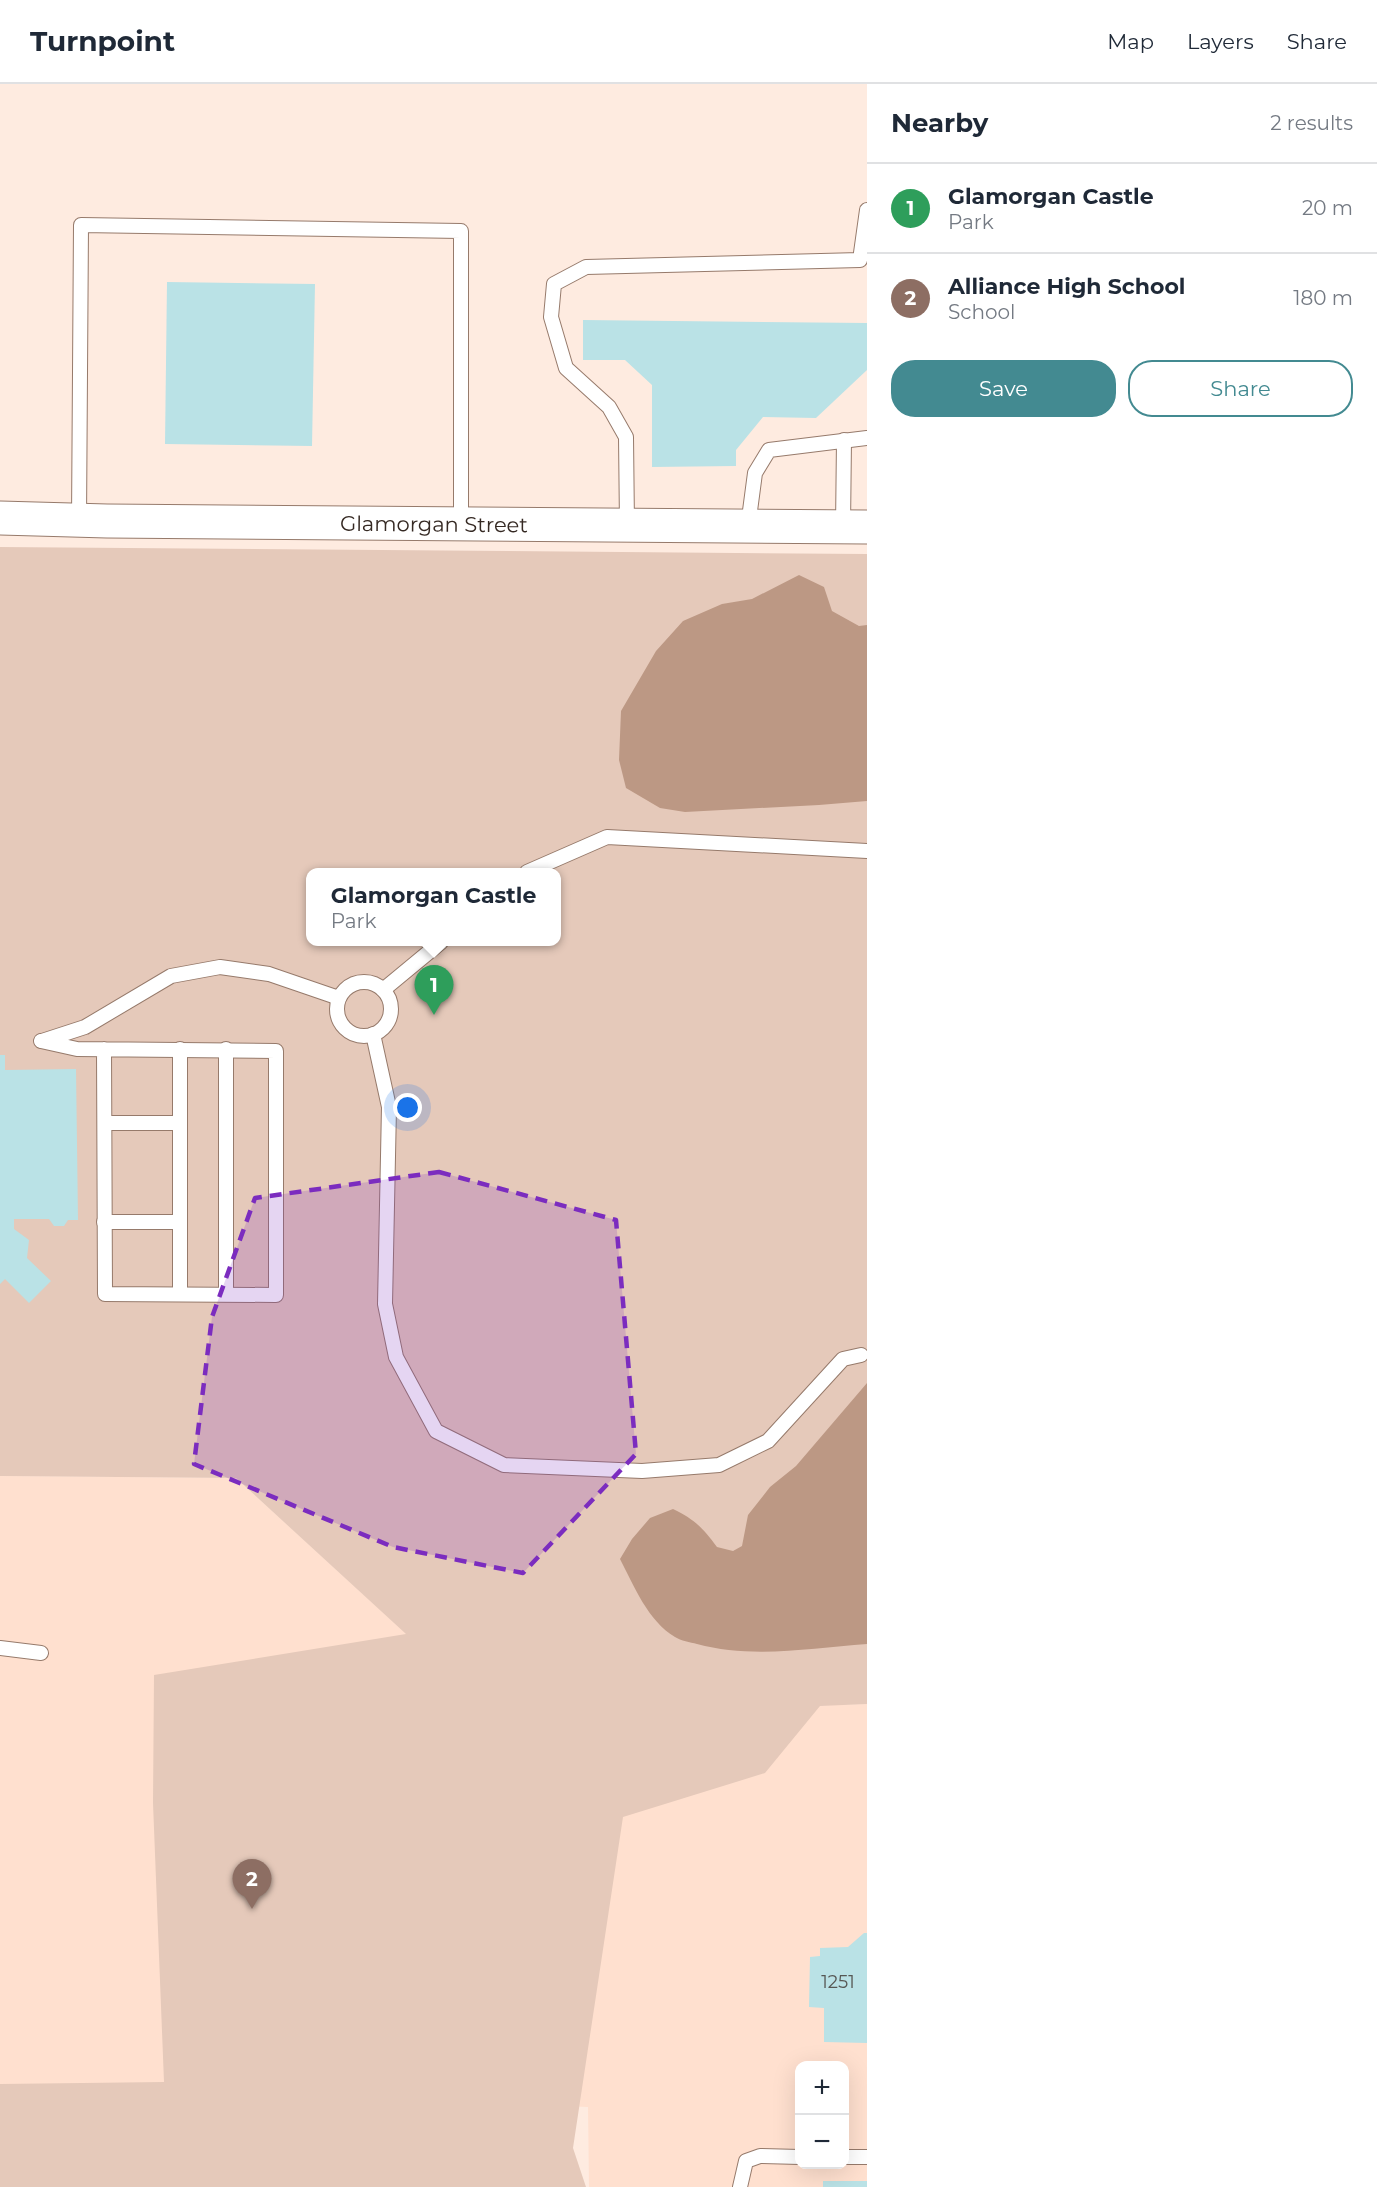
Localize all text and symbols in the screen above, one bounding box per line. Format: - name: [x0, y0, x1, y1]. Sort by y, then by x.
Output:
- text: Turnpoint: [30, 24, 175, 58]
- text: Map: [1107, 29, 1154, 54]
- text: Layers: [1187, 29, 1254, 54]
- text: Share: [1287, 29, 1347, 54]
- text: Nearby: [891, 107, 988, 139]
- text: 2 results: [1270, 111, 1353, 135]
- text: Glamorgan Castle: [948, 183, 1154, 210]
- text: 1: [907, 196, 914, 220]
- text: 20 m: [1302, 196, 1353, 220]
- text: Park: [948, 210, 994, 234]
- text: Alliance High School: [948, 273, 1185, 300]
- text: 2: [905, 286, 916, 310]
- text: 180 m: [1293, 286, 1353, 310]
- text: School: [948, 300, 1015, 324]
- button: Save: [891, 360, 1116, 417]
- button: Share: [1128, 360, 1353, 417]
- street label: Glamorgan Street: [340, 510, 528, 537]
- popup: [306, 868, 561, 946]
- text: Glamorgan Castle: [331, 882, 536, 909]
- text: Park: [331, 909, 376, 933]
- pin: 1: [414, 966, 454, 1015]
- your location: [393, 1093, 422, 1122]
- pin: 2: [232, 1860, 272, 1909]
- house number: 1251: [821, 1971, 855, 1993]
- map controls: [795, 2061, 849, 2169]
- button: +: [795, 2061, 849, 2115]
- button: −: [795, 2115, 849, 2169]

